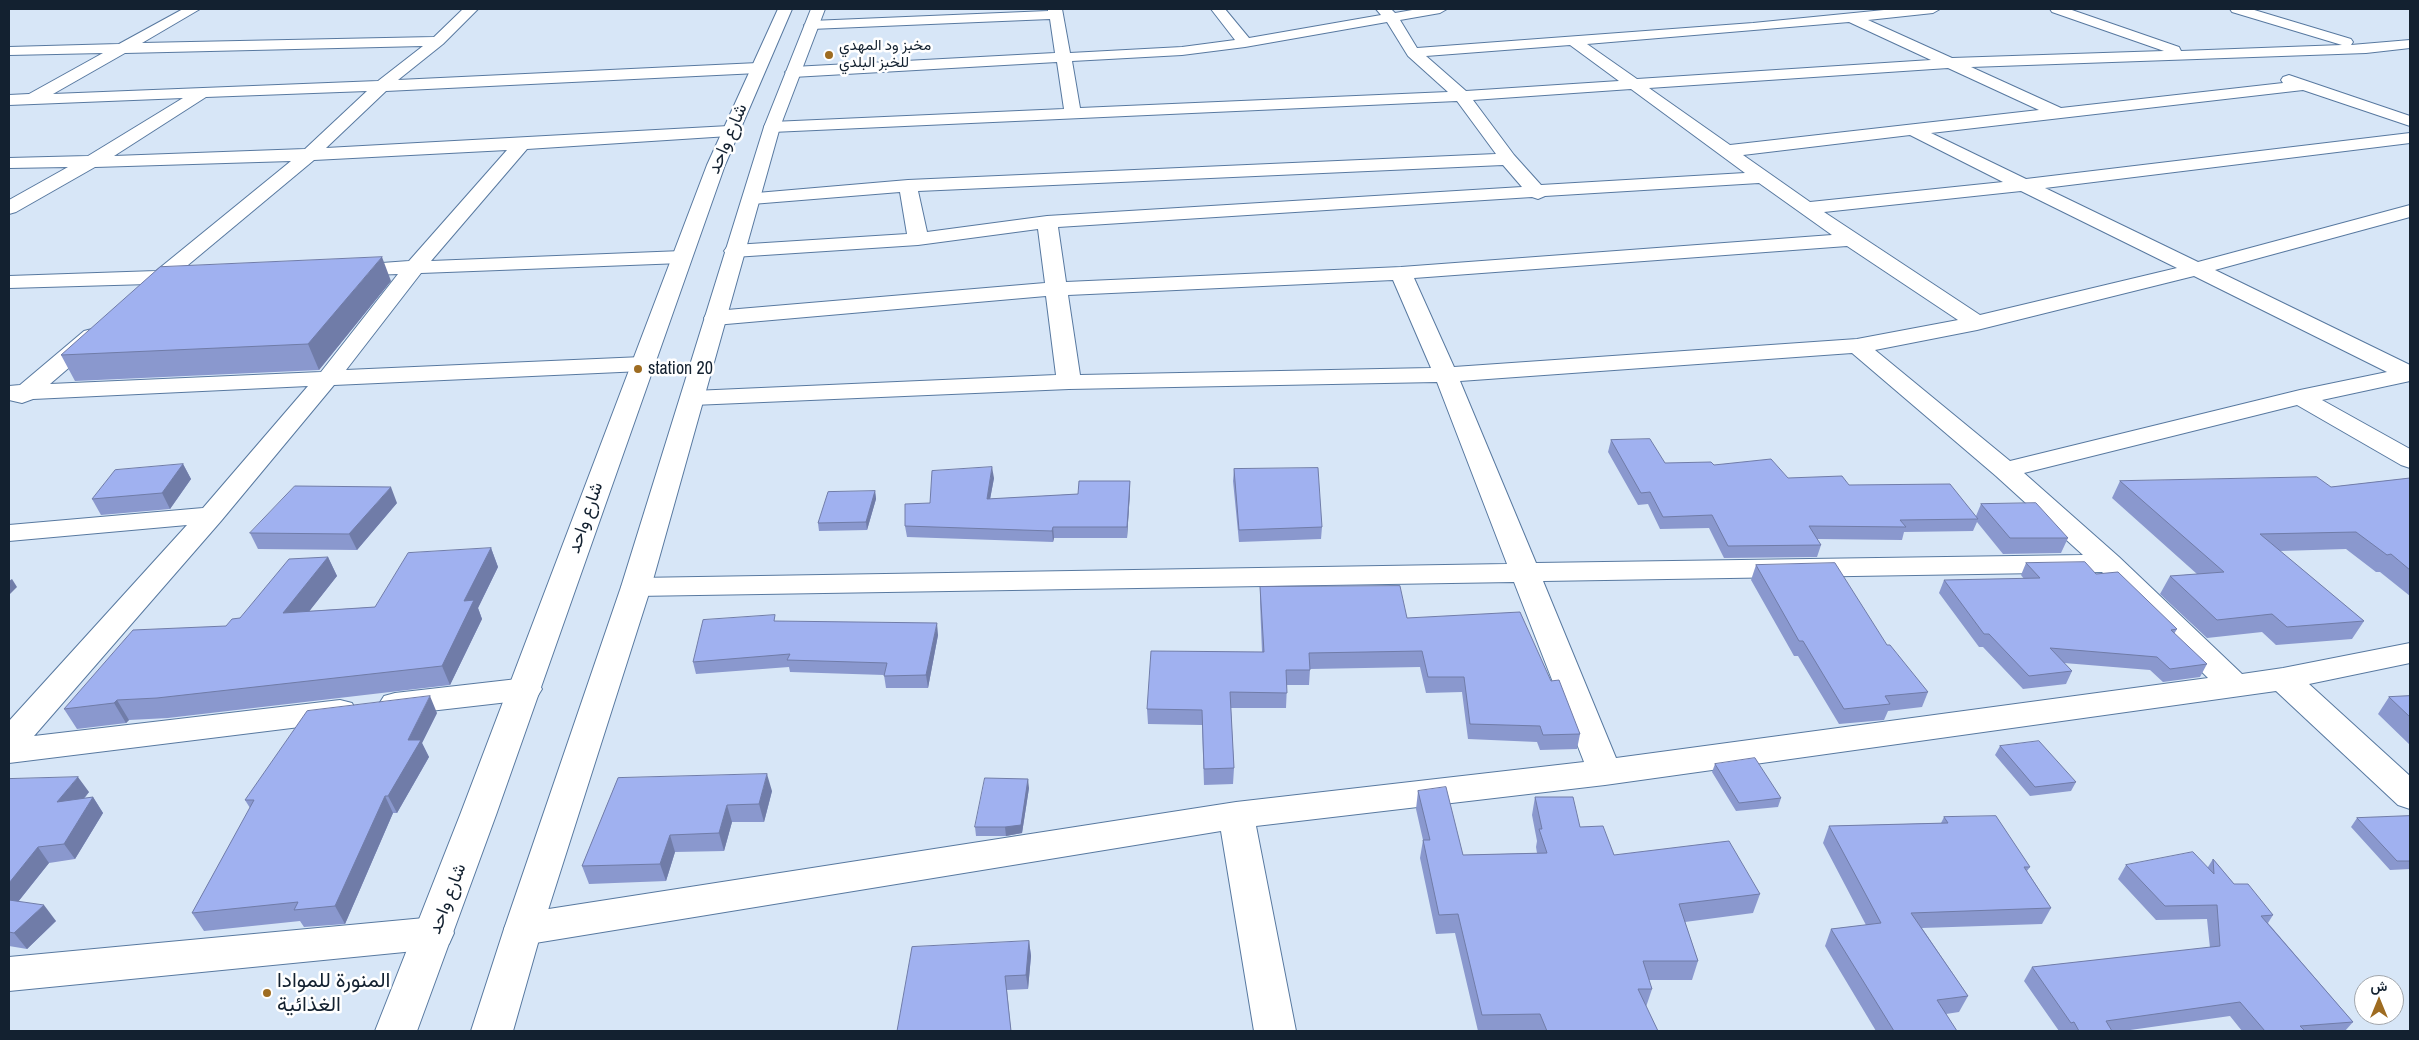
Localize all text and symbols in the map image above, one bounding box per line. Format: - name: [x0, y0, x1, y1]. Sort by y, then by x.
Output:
- place label: مخبز ود المهدي للخبز البلدي: [839, 37, 931, 72]
- marker: مخبز ود المهدي للخبز البلدي: [823, 49, 835, 61]
- street label: شارع واحد: [704, 101, 752, 177]
- place label: station 20: [648, 358, 713, 380]
- marker: station 20: [632, 363, 644, 375]
- street label: شارع واحد: [564, 479, 608, 557]
- street label: شارع واحد: [425, 861, 471, 937]
- place label: المنورة للموادا الغذائية: [277, 968, 390, 1018]
- north arrow: [2354, 975, 2404, 1025]
- text: ش: [2371, 977, 2387, 995]
- marker: المنورة للموادا الغذائية: [261, 987, 273, 999]

